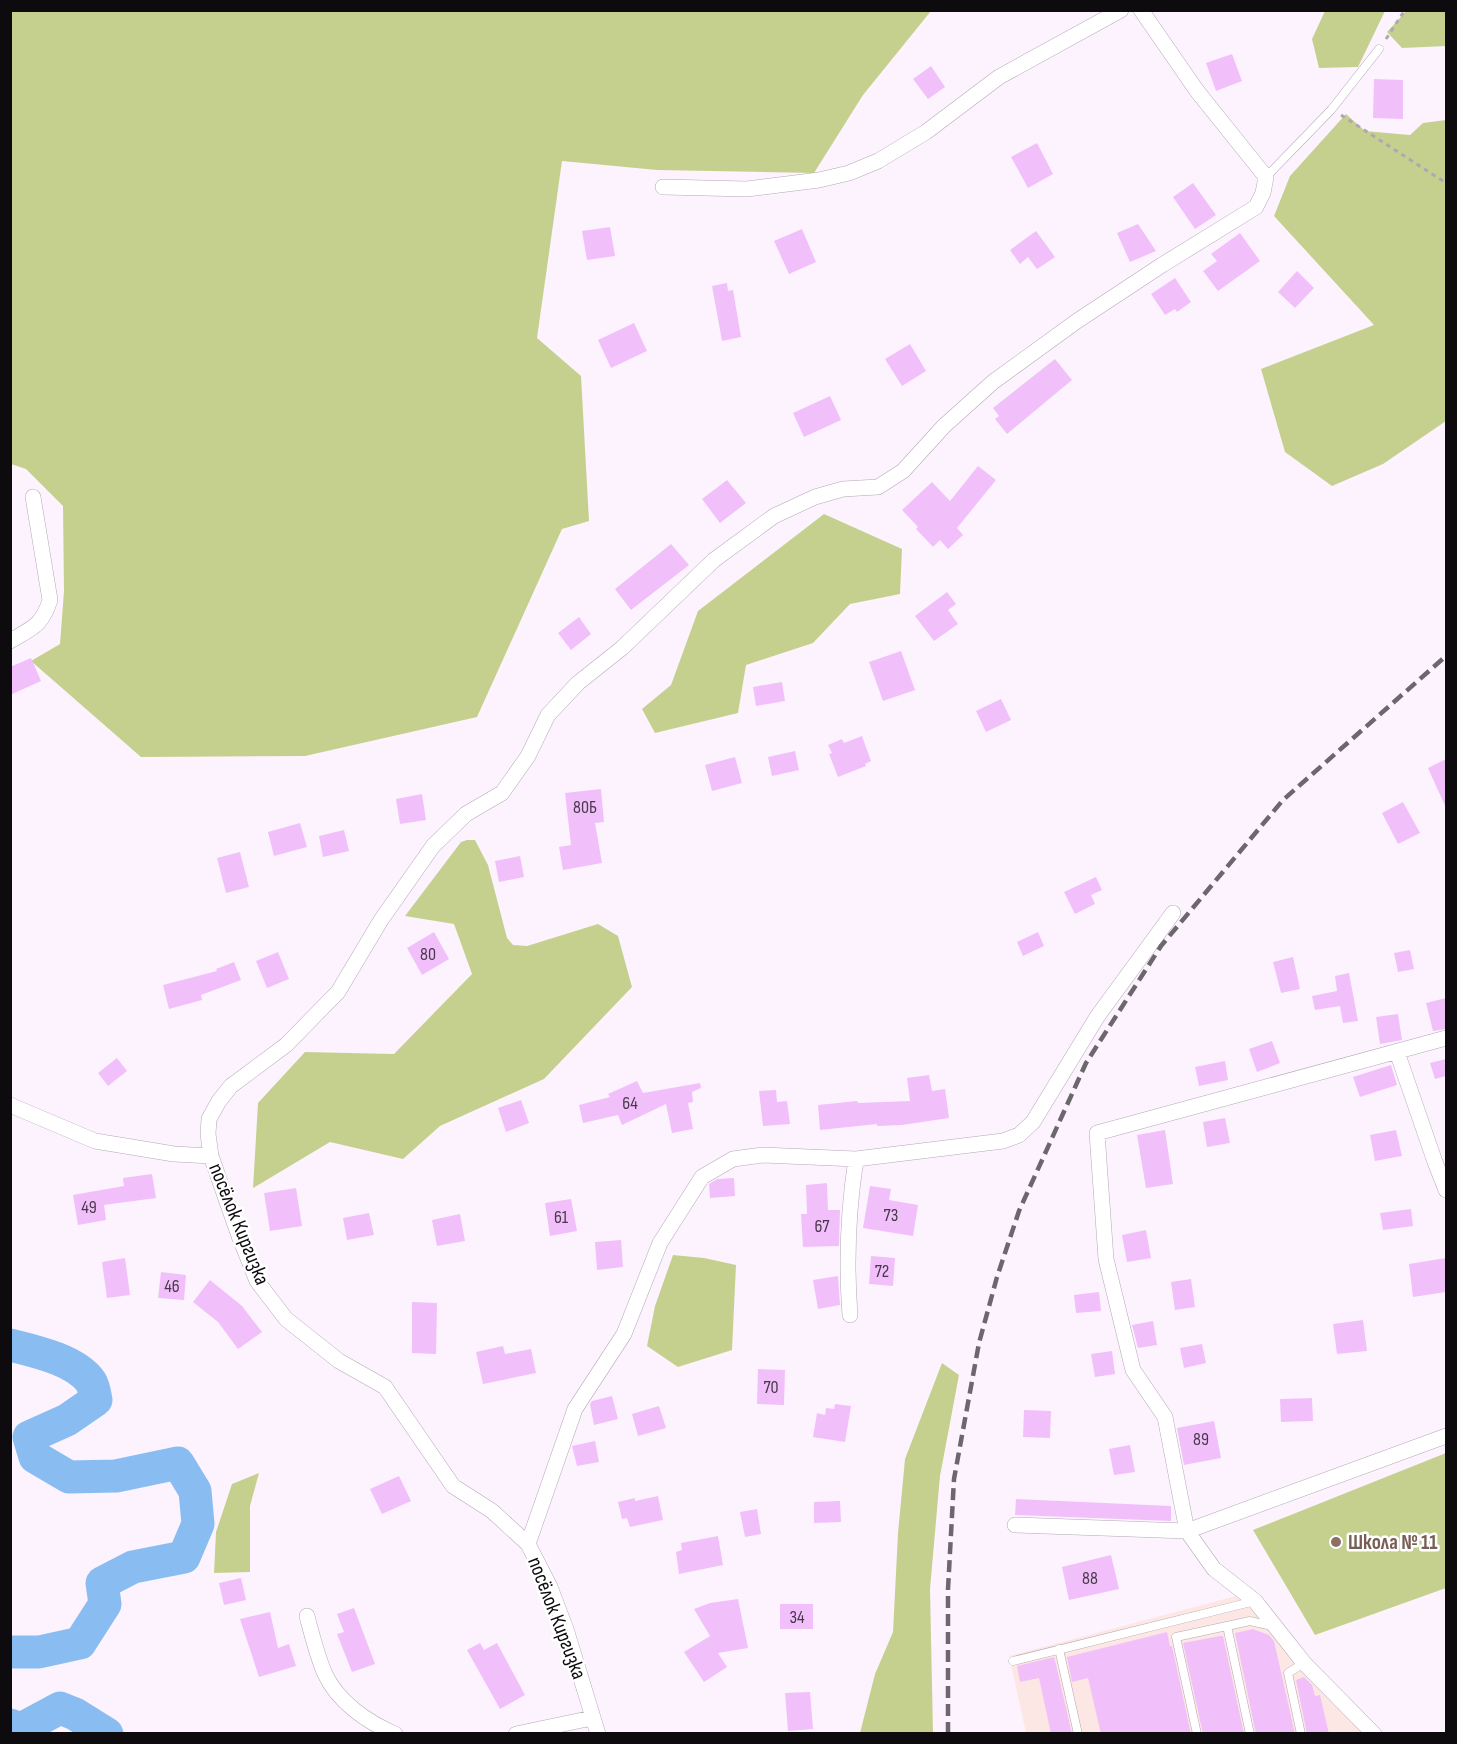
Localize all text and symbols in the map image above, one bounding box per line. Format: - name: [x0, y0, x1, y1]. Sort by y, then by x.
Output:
- house number: 80Б: [573, 797, 597, 818]
- house number: 80: [420, 944, 436, 965]
- house number: 64: [622, 1093, 638, 1114]
- street label: посёлок Киргизка: [203, 1160, 275, 1288]
- house number: 49: [81, 1197, 97, 1218]
- house number: 73: [884, 1205, 898, 1226]
- house number: 61: [554, 1207, 569, 1228]
- house number: 67: [814, 1216, 830, 1237]
- house number: 72: [875, 1261, 889, 1282]
- house number: 46: [164, 1276, 180, 1297]
- house number: 70: [763, 1377, 779, 1398]
- house number: 89: [1193, 1429, 1209, 1450]
- place label: Школа № 11: [1348, 1530, 1438, 1555]
- marker: Школа № 11: [1329, 1535, 1343, 1549]
- street label: посёлок Киргизка: [522, 1553, 592, 1683]
- house number: 88: [1082, 1568, 1098, 1589]
- house number: 34: [789, 1607, 805, 1628]

